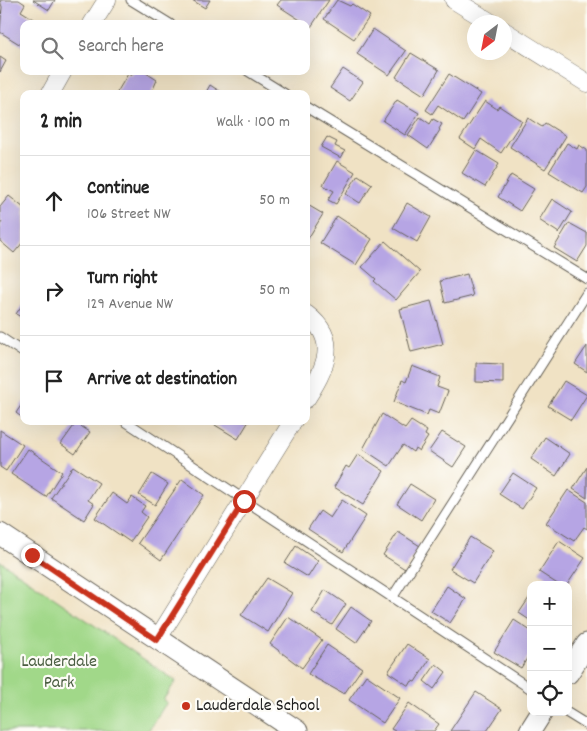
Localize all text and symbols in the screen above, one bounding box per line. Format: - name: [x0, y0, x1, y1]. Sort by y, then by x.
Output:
- north arrow: [467, 15, 512, 60]
- search box: [20, 20, 310, 75]
- icon: search: [38, 34, 66, 62]
- text: Search here: [78, 34, 164, 61]
- text: 2 min: [40, 108, 82, 138]
- text: Walk · 100 m: [216, 111, 290, 134]
- text: Continue: [87, 176, 149, 203]
- icon: ahead: [40, 187, 68, 215]
- text: 50 m: [259, 189, 290, 212]
- text: 106 Street NW: [87, 203, 170, 226]
- text: Turn right: [87, 266, 158, 293]
- icon: right: [40, 277, 68, 305]
- text: 50 m: [259, 279, 290, 302]
- text: 129 Avenue NW: [87, 293, 173, 316]
- icon: arrive: [40, 367, 68, 395]
- text: Arrive at destination: [87, 367, 237, 394]
- route start: [233, 490, 256, 513]
- route end: [21, 544, 44, 567]
- map controls: [527, 581, 572, 716]
- button: +: [527, 581, 572, 626]
- button: −: [527, 626, 572, 671]
- park label: Lauderdale Park: [21, 650, 97, 696]
- button: locate: [527, 671, 572, 716]
- place label: Lauderdale School: [196, 694, 320, 719]
- marker: Lauderdale School: [180, 700, 192, 712]

